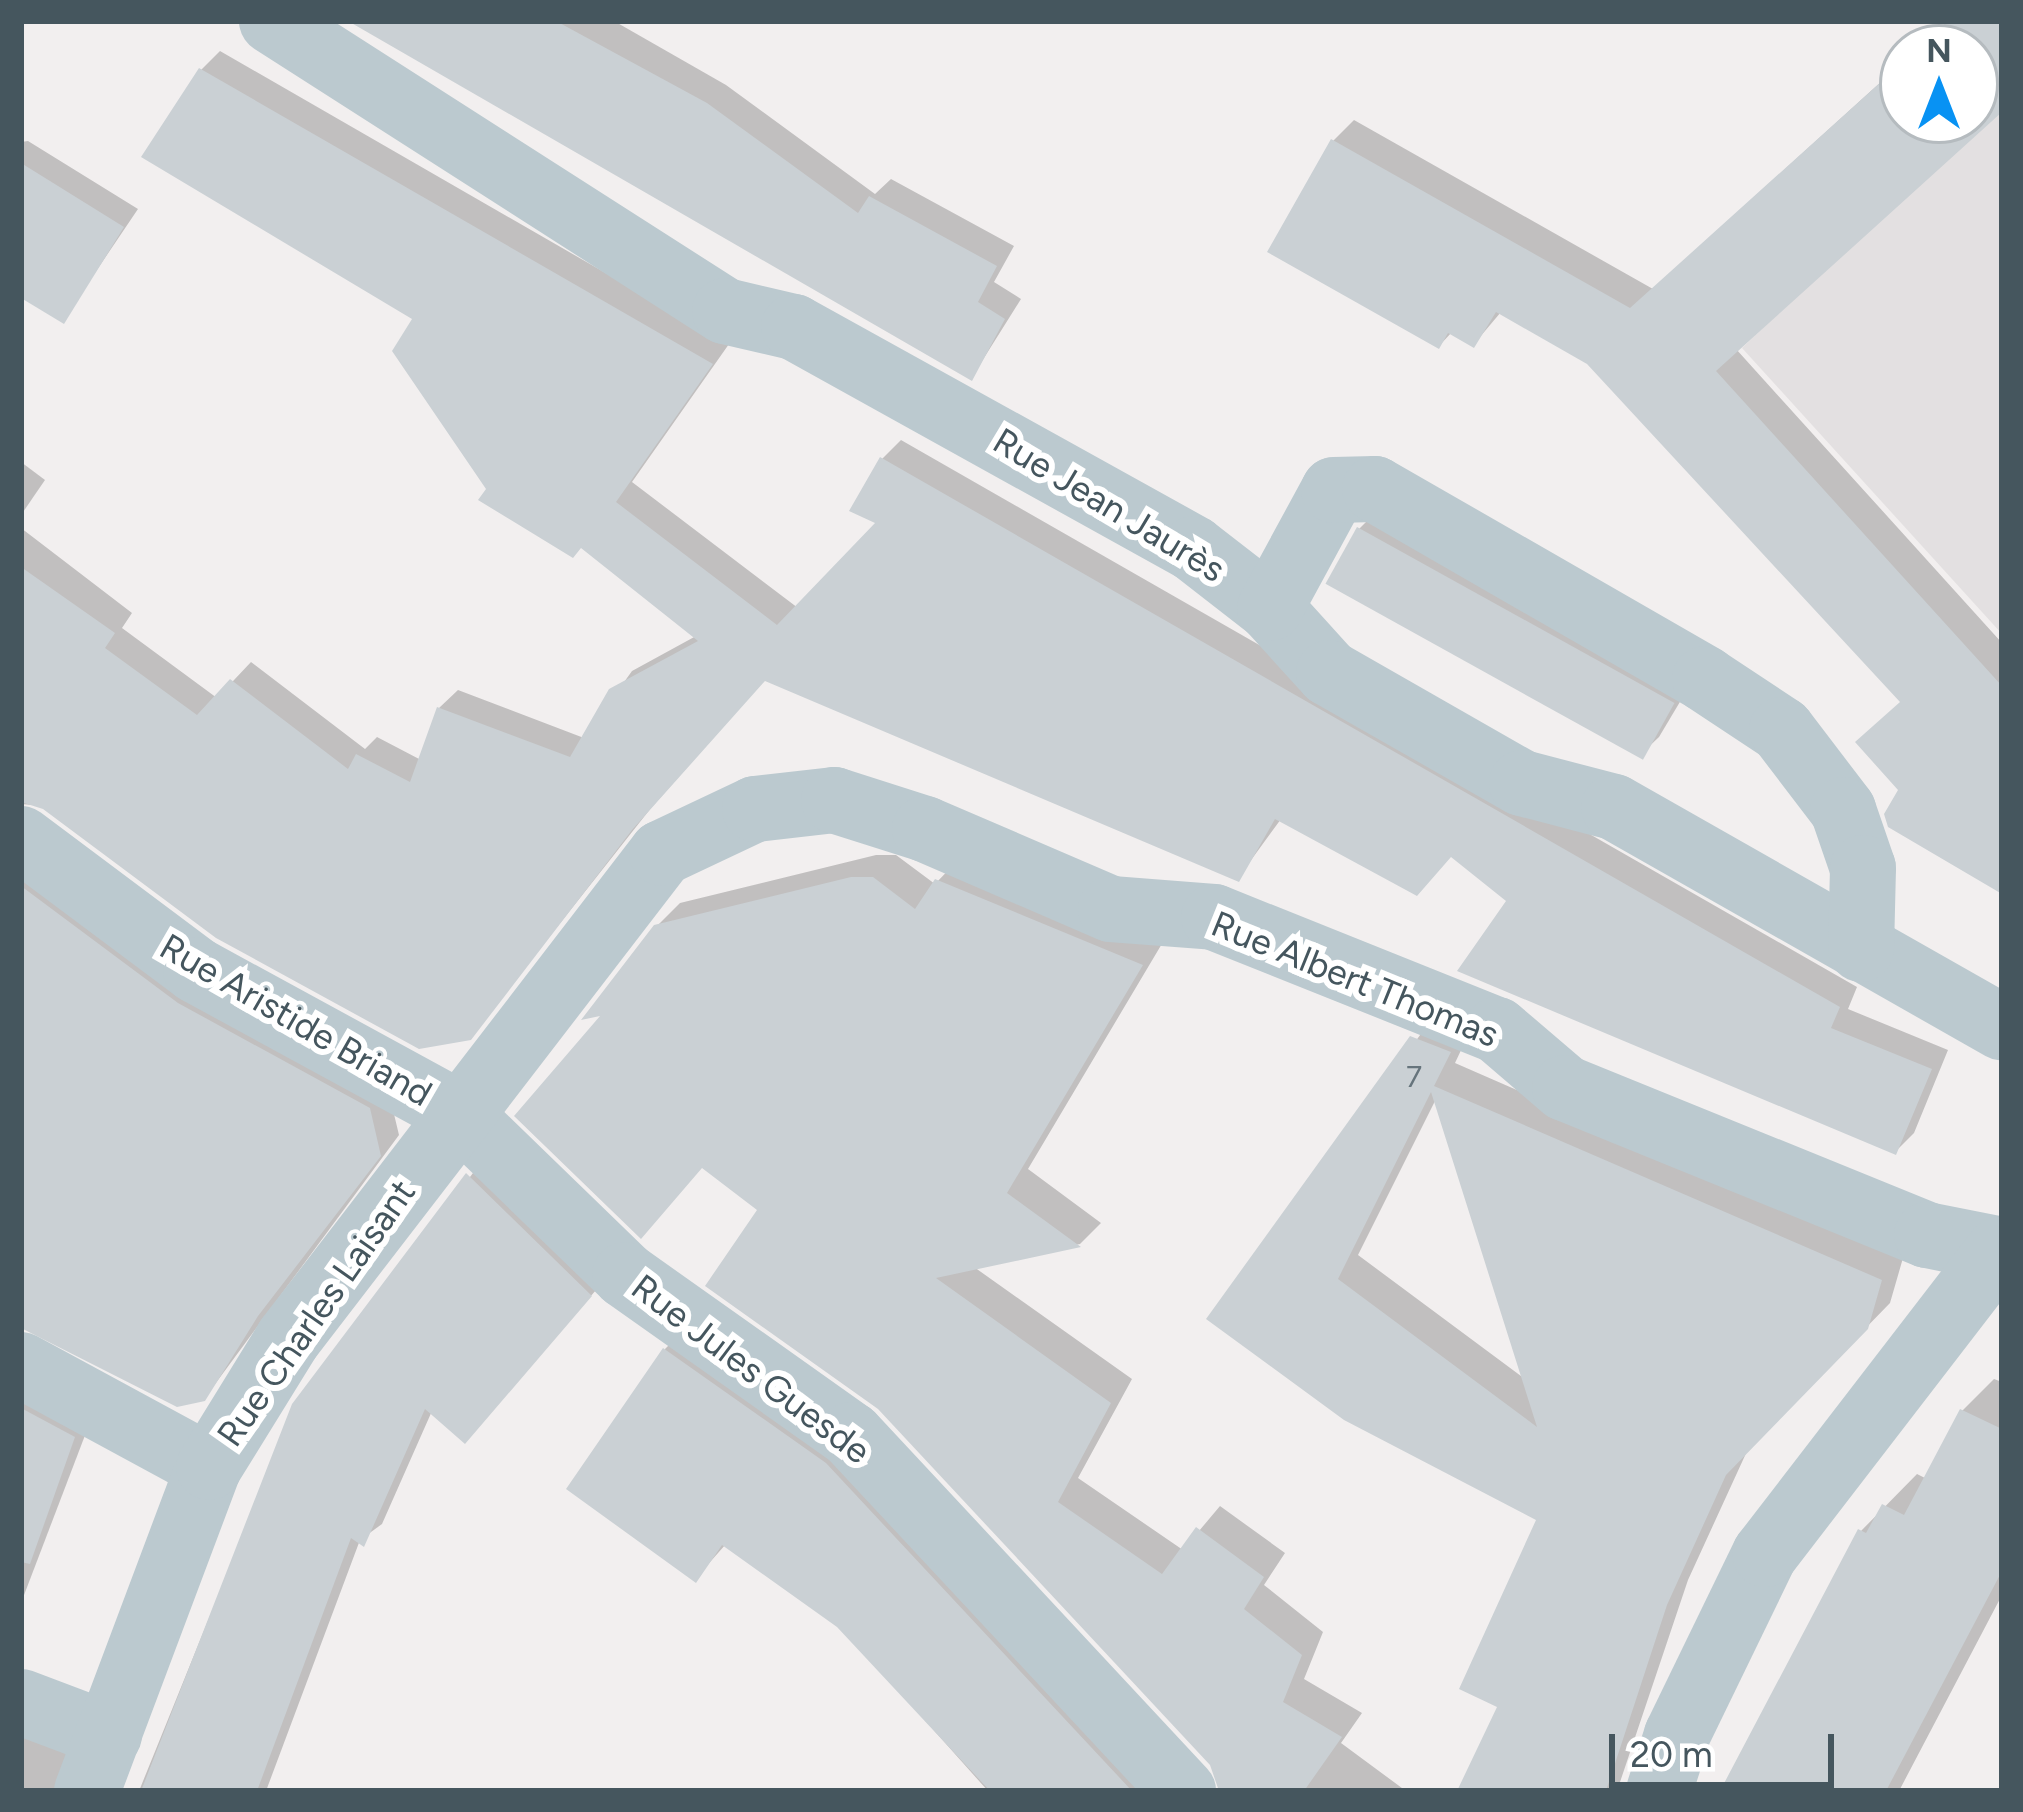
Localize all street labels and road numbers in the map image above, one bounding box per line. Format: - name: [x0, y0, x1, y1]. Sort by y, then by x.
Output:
- street label: Rue Jean Jaurès: [985, 419, 1233, 591]
- street label: Rue Albert Thomas: [1205, 902, 1505, 1056]
- street label: Rue Aristide Briand: [152, 925, 440, 1115]
- street label: Rue Charles Laisant: [208, 1171, 424, 1455]
- street label: Rue Jules Guesde: [623, 1265, 879, 1473]

